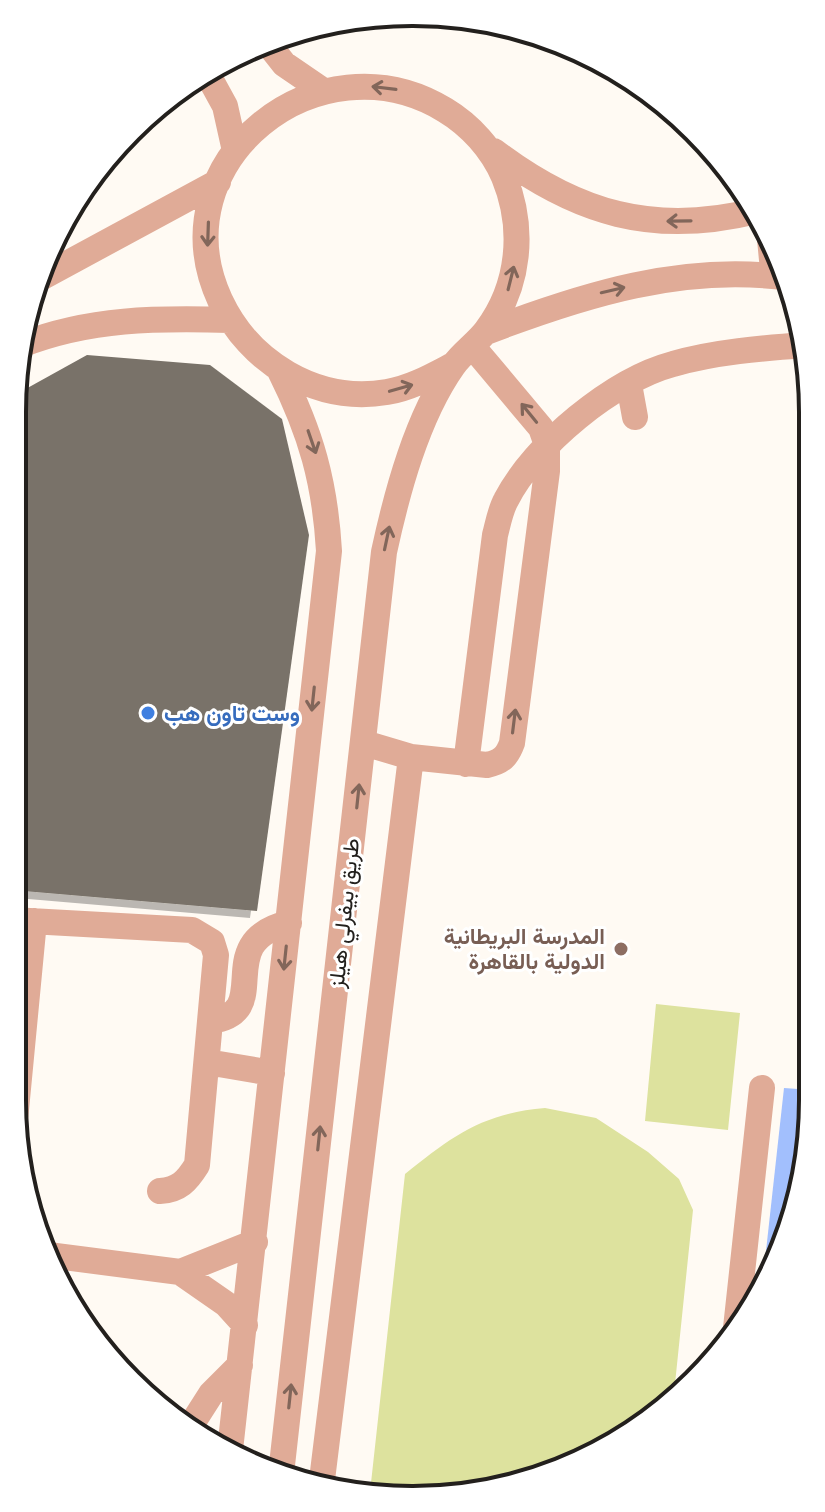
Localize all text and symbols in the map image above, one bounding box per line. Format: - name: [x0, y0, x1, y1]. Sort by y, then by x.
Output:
- one-way arrow: [372, 80, 398, 95]
- one-way arrow: [666, 214, 693, 229]
- one-way arrow: [200, 220, 215, 247]
- one-way arrow: [504, 266, 519, 292]
- one-way arrow: [599, 282, 625, 297]
- one-way arrow: [388, 380, 413, 394]
- one-way arrow: [520, 403, 538, 423]
- one-way arrow: [305, 429, 320, 454]
- one-way arrow: [380, 526, 395, 551]
- one-way arrow: [306, 685, 321, 712]
- place label: وست تاون هب: [164, 701, 300, 727]
- marker: وست تاون هب: [139, 704, 157, 722]
- one-way arrow: [507, 708, 522, 735]
- one-way arrow: [350, 783, 365, 810]
- street label: طريق بيفرلي هيلز: [324, 837, 370, 991]
- place label: المدرسة البريطانية الدولية بالقاهرة: [444, 924, 605, 975]
- marker: المدرسة البريطانية الدولية بالقاهرة: [612, 940, 630, 958]
- one-way arrow: [277, 944, 292, 971]
- one-way arrow: [312, 1126, 327, 1151]
- one-way arrow: [282, 1383, 297, 1410]

